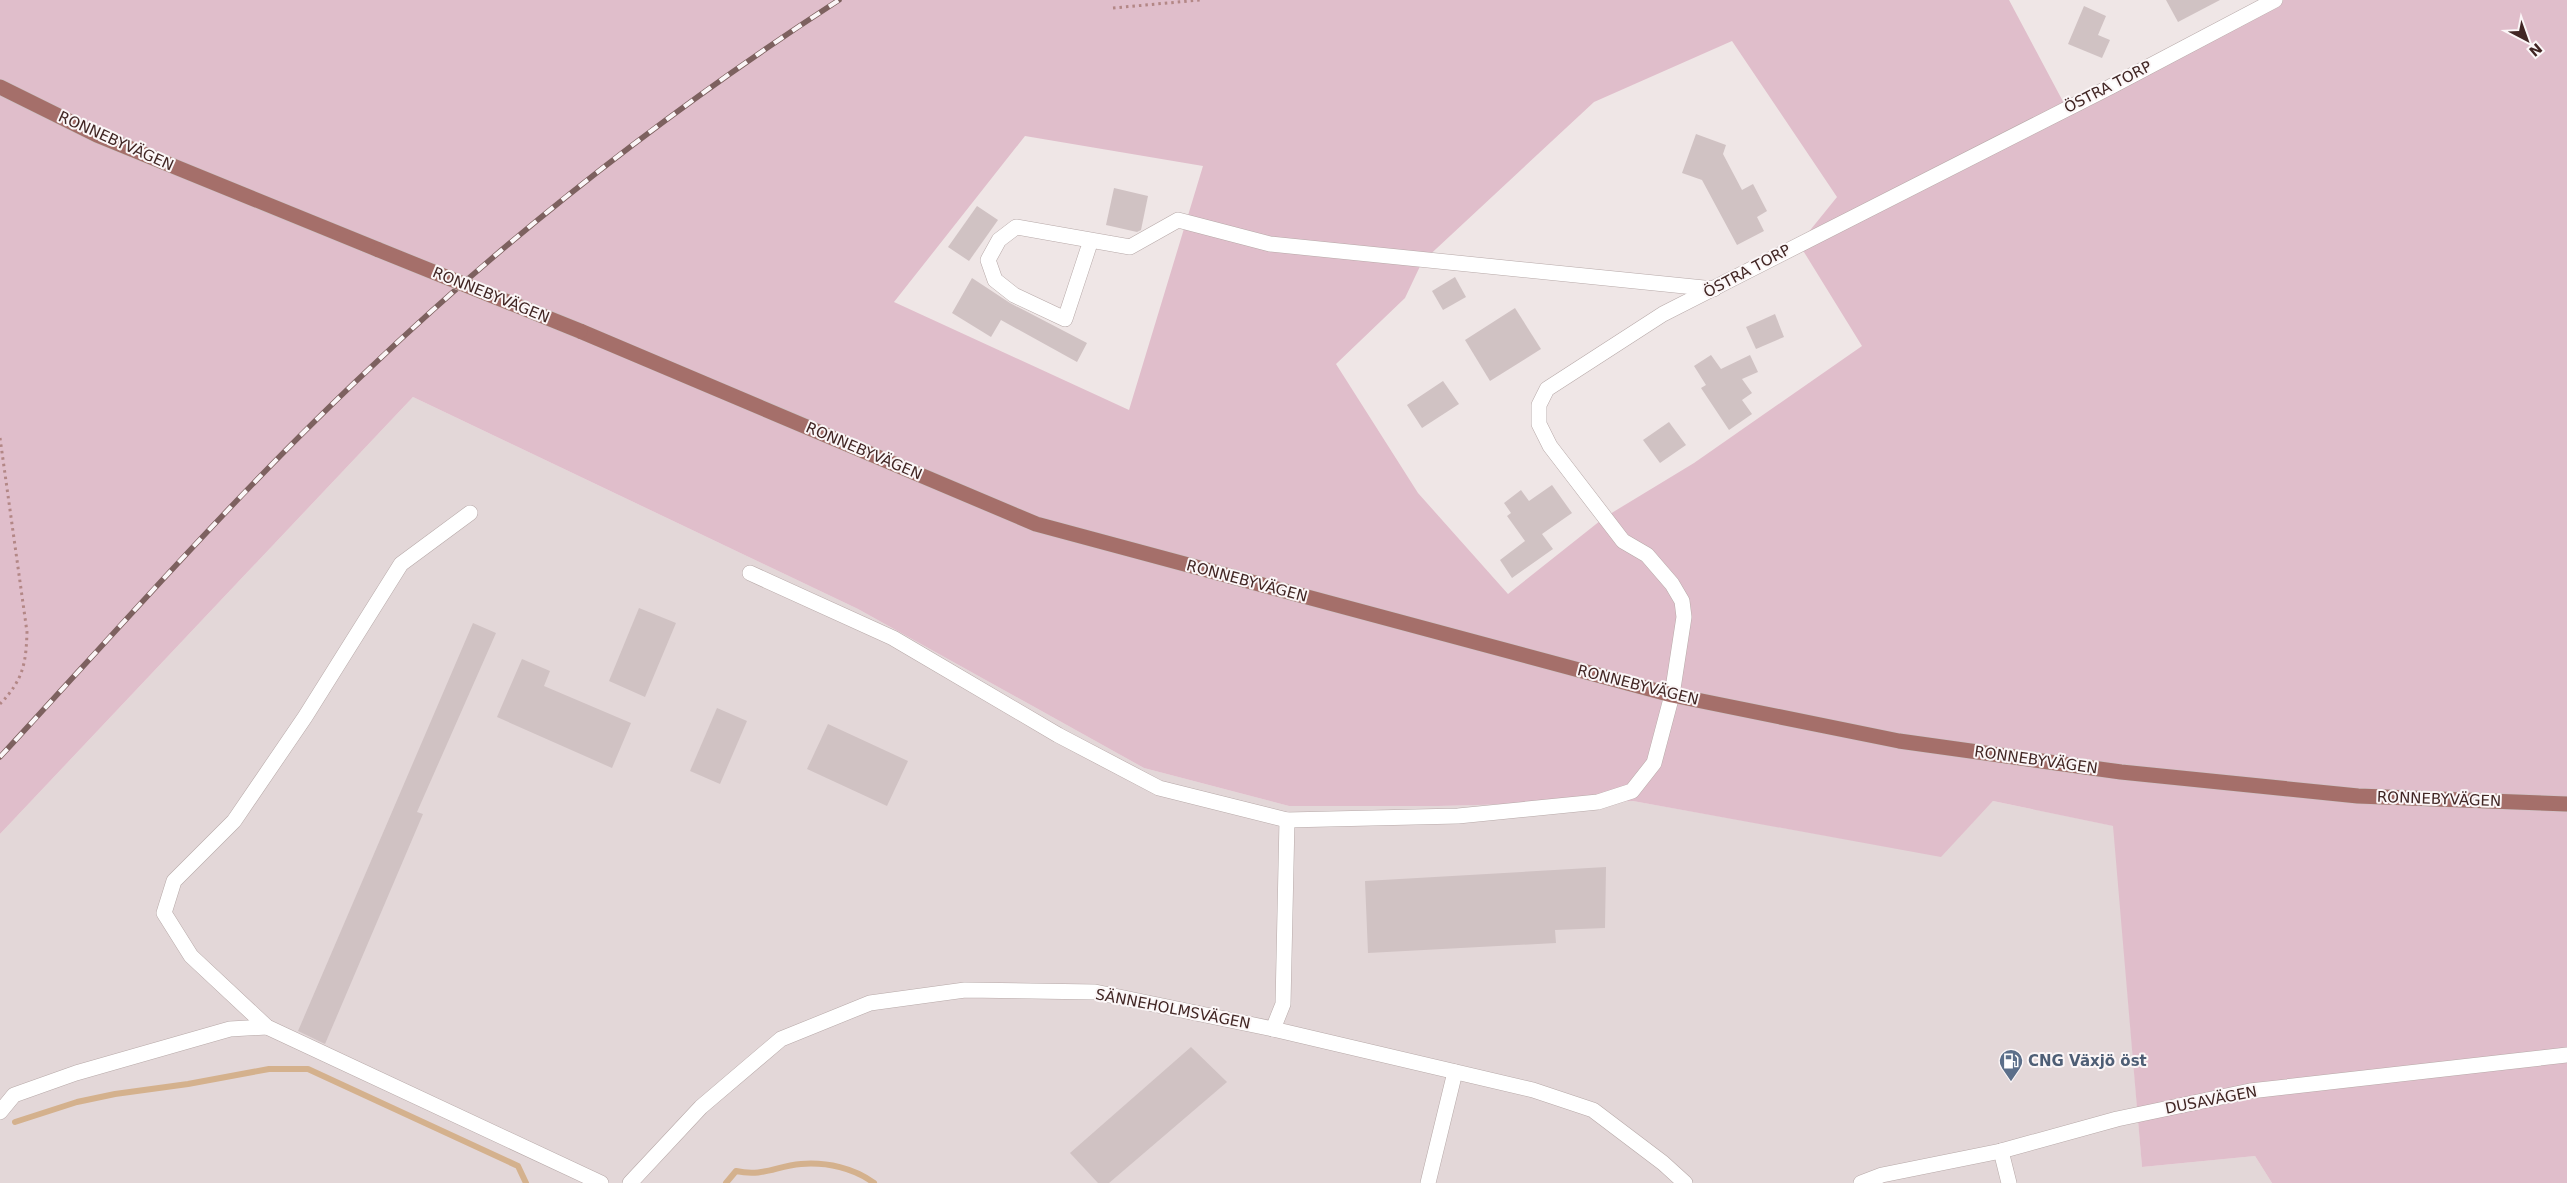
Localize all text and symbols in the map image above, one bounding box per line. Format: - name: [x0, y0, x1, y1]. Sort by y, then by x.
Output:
- north arrow: [2502, 15, 2552, 65]
- text: N: [2526, 40, 2545, 60]
- street label: ÖSTRA TORP: [2061, 56, 2155, 117]
- street label: RONNEBYVÄGEN: [56, 107, 177, 175]
- street label: ÖSTRA TORP: [1700, 240, 1794, 301]
- street label: RONNEBYVÄGEN: [430, 262, 552, 327]
- street label: RONNEBYVÄGEN: [803, 417, 925, 484]
- street label: RONNEBYVÄGEN: [1185, 555, 1310, 606]
- street label: RONNEBYVÄGEN: [1575, 660, 1701, 709]
- street label: RONNEBYVÄGEN: [1973, 741, 2099, 778]
- street label: RONNEBYVÄGEN: [2377, 787, 2502, 810]
- street label: SÄNNEHOLMSVÄGEN: [1094, 984, 1252, 1033]
- fuel station icon: CNG Växjö öst: [1998, 1048, 2024, 1082]
- place label: CNG Växjö öst: [2028, 1052, 2147, 1070]
- street label: DUSAVÄGEN: [2163, 1081, 2258, 1118]

